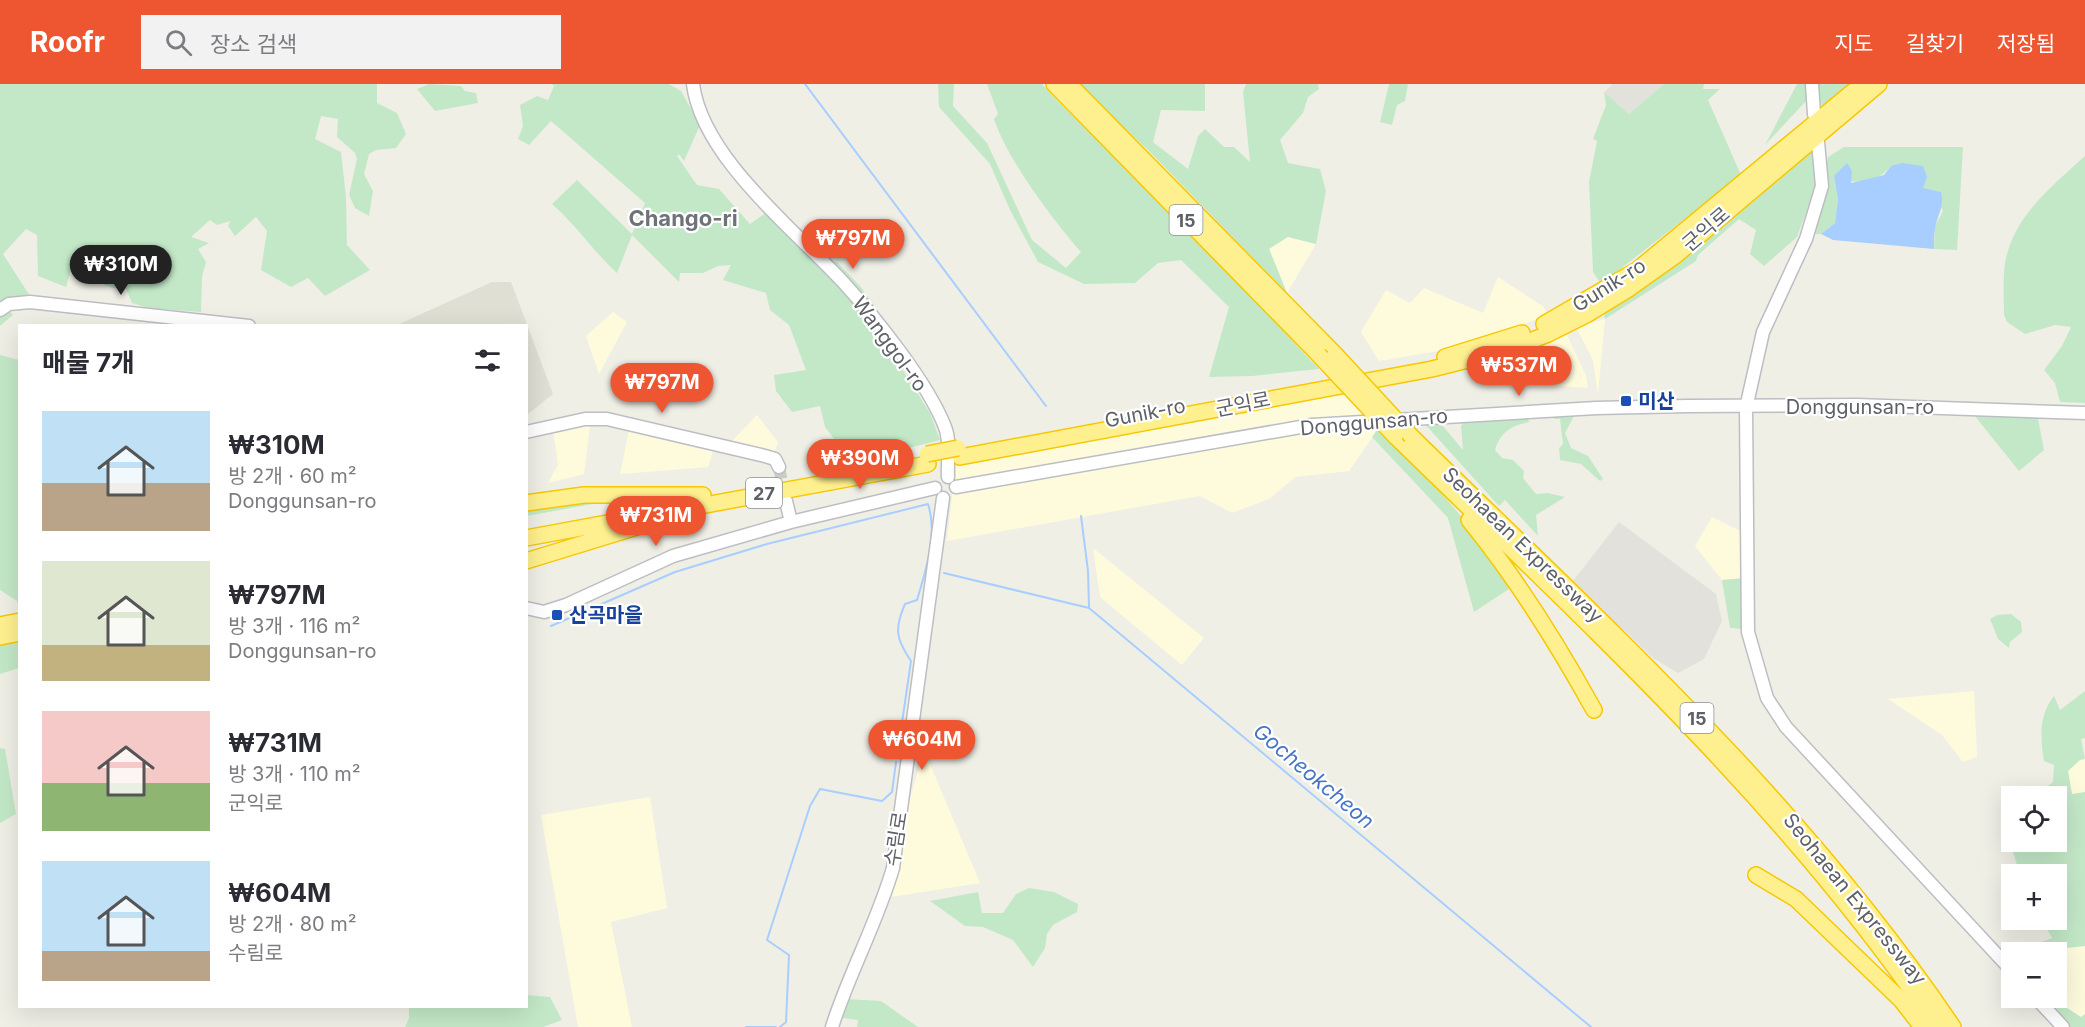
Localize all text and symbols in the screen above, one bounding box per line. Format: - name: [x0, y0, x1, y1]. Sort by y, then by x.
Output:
- search box: [141, 15, 561, 69]
- text: Roofr: [30, 25, 105, 59]
- icon: search: [162, 26, 195, 59]
- text: 장소 검색: [210, 31, 297, 57]
- text: 지도: [1834, 31, 1873, 56]
- text: 길찾기: [1906, 31, 1964, 56]
- text: 저장됨: [1997, 31, 2055, 56]
- street label: 군익로: [1677, 202, 1735, 256]
- district label: Chango-ri: [628, 205, 738, 231]
- road number: 15: [1170, 205, 1202, 235]
- pin: ₩797M: [811, 219, 895, 270]
- text: ₩797M: [815, 226, 891, 250]
- pin: ₩310M: [79, 245, 163, 296]
- text: ₩310M: [84, 252, 158, 276]
- street label: Gunik-ro: [1568, 253, 1650, 317]
- street label: Wanggol-ro: [848, 292, 932, 396]
- icon: filters: [471, 344, 504, 377]
- pin: ₩537M: [1477, 346, 1561, 397]
- text: 매물 7개: [42, 347, 135, 378]
- text: ₩537M: [1481, 353, 1557, 377]
- pin: ₩797M: [620, 363, 704, 414]
- text: ₩797M: [624, 370, 700, 394]
- street label: 군익로: [1214, 387, 1272, 421]
- place label: 미산: [1638, 389, 1675, 413]
- street label: Gunik-ro: [1103, 393, 1187, 433]
- marker: 미산: [1619, 394, 1633, 408]
- street label: Donggunsan-ro: [1786, 395, 1934, 419]
- street label: Donggunsan-ro: [1299, 404, 1449, 440]
- text: ₩310M: [228, 429, 325, 460]
- icon: home: [90, 435, 162, 507]
- pin: ₩390M: [818, 439, 902, 490]
- text: ₩390M: [821, 446, 899, 470]
- street label: Seohaean Expressway: [1438, 462, 1608, 628]
- text: 방 2개 · 60 m²: [228, 464, 357, 488]
- road number: 27: [746, 478, 782, 508]
- text: Donggunsan-ro: [228, 489, 376, 513]
- pin: ₩731M: [614, 496, 698, 547]
- text: ₩731M: [620, 503, 692, 527]
- text: ₩797M: [228, 579, 326, 610]
- icon: home: [90, 585, 162, 657]
- place label: 산곡마을: [569, 603, 643, 627]
- marker: 산곡마을: [550, 608, 564, 622]
- text: 방 3개 · 116 m²: [228, 614, 360, 638]
- text: Donggunsan-ro: [228, 639, 376, 663]
- road number: 15: [1680, 703, 1714, 733]
- water label: Gocheokcheon: [1249, 718, 1379, 834]
- pin: ₩604M: [880, 720, 964, 771]
- text: ₩731M: [228, 727, 322, 758]
- text: ₩604M: [882, 727, 962, 751]
- icon: home: [90, 735, 162, 807]
- text: 방 3개 · 110 m²: [228, 762, 361, 786]
- map controls: [2001, 786, 2067, 1008]
- button: locate: [2001, 786, 2067, 852]
- text: 군익로: [228, 791, 283, 815]
- street label: Seohaean Expressway: [1778, 808, 1932, 990]
- street label: 수림로: [880, 810, 912, 868]
- button: +: [2001, 864, 2067, 930]
- text: ₩604M: [228, 877, 331, 908]
- icon: home: [90, 885, 162, 957]
- text: 방 2개 · 80 m²: [228, 912, 357, 936]
- text: 수림로: [228, 941, 283, 965]
- button: −: [2001, 942, 2067, 1008]

